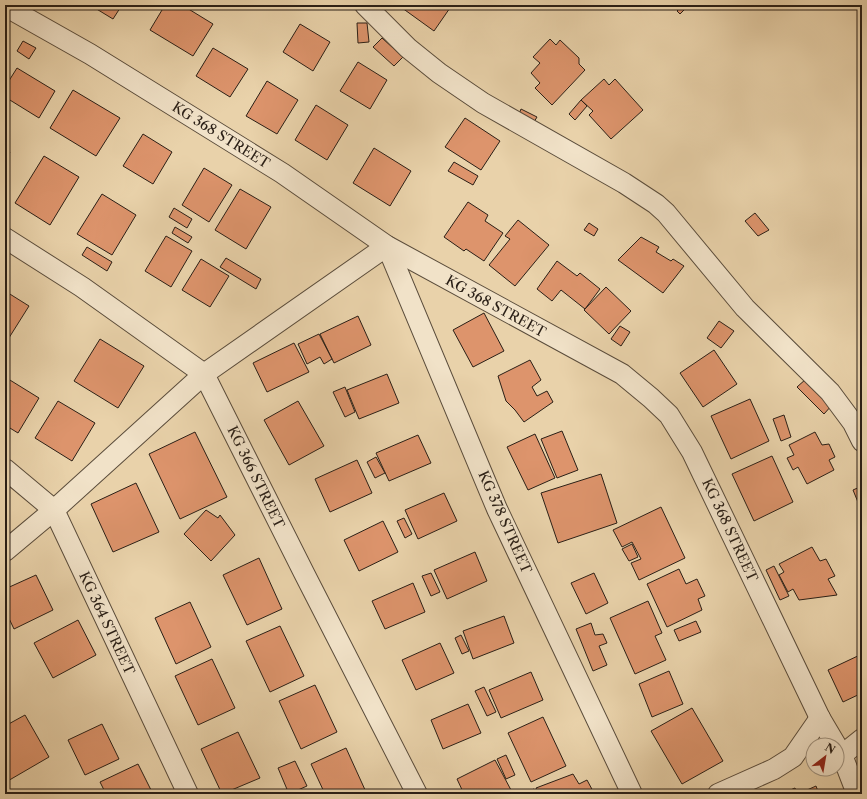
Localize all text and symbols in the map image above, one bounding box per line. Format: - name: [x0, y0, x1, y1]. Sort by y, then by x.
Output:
- street label: KG 368 STREET: [169, 98, 274, 173]
- street label: KG 368 STREET: [443, 271, 550, 341]
- street label: KG 366 STREET: [223, 423, 289, 532]
- street label: KG 378 STREET: [474, 468, 536, 577]
- street label: KG 368 STREET: [698, 475, 762, 585]
- street label: KG 364 STREET: [75, 569, 139, 678]
- north arrow: [805, 737, 845, 777]
- text: N: [822, 740, 838, 757]

